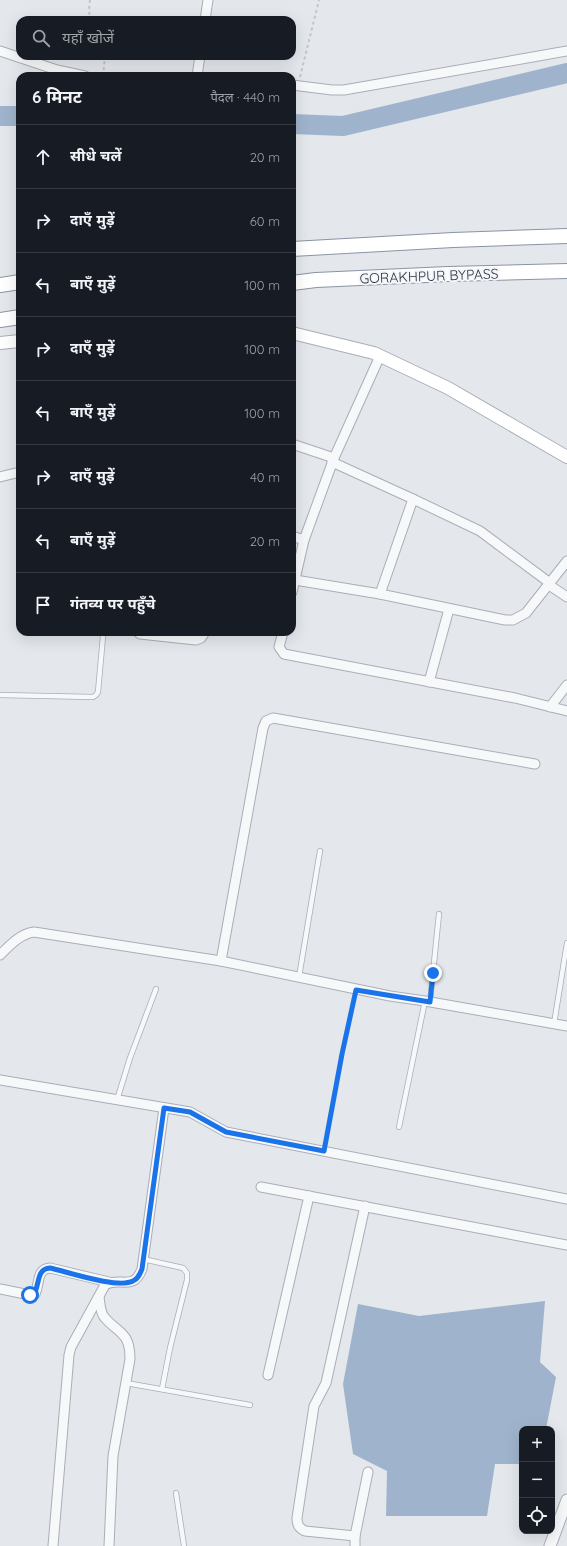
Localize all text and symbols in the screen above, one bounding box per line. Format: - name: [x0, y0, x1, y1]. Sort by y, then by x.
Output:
- search box: [16, 16, 296, 60]
- icon: search: [30, 27, 52, 49]
- text: यहाँ खोजें: [62, 28, 114, 47]
- text: 6 मिनट: [32, 86, 82, 107]
- text: पैदल · 440 m: [210, 89, 280, 105]
- icon: ahead: [32, 146, 54, 168]
- text: सीधे चलें: [70, 146, 121, 165]
- text: 20 m: [250, 149, 280, 165]
- icon: right: [32, 210, 54, 232]
- text: दाएँ मुड़ें: [70, 210, 114, 229]
- text: 60 m: [250, 213, 280, 229]
- street label: GORAKHPUR BYPASS: [359, 265, 499, 287]
- icon: left: [32, 274, 54, 296]
- text: बाएँ मुड़ें: [70, 274, 115, 293]
- text: 100 m: [244, 277, 280, 293]
- icon: right: [32, 338, 54, 360]
- text: दाएँ मुड़ें: [70, 338, 114, 357]
- text: 100 m: [244, 341, 280, 357]
- icon: left: [32, 402, 54, 424]
- text: बाएँ मुड़ें: [70, 402, 115, 421]
- text: 100 m: [244, 405, 280, 421]
- icon: right: [32, 466, 54, 488]
- text: दाएँ मुड़ें: [70, 466, 114, 485]
- text: 40 m: [250, 469, 280, 485]
- icon: left: [32, 530, 54, 552]
- text: बाएँ मुड़ें: [70, 530, 115, 549]
- text: 20 m: [250, 533, 280, 549]
- icon: arrive: [32, 594, 54, 616]
- text: गंतव्य पर पहुँचे: [70, 594, 156, 613]
- route end: [424, 964, 442, 982]
- route start: [21, 1286, 39, 1304]
- map controls: [519, 1426, 555, 1534]
- button: +: [519, 1426, 555, 1462]
- button: −: [519, 1462, 555, 1498]
- button: locate: [519, 1498, 555, 1534]

